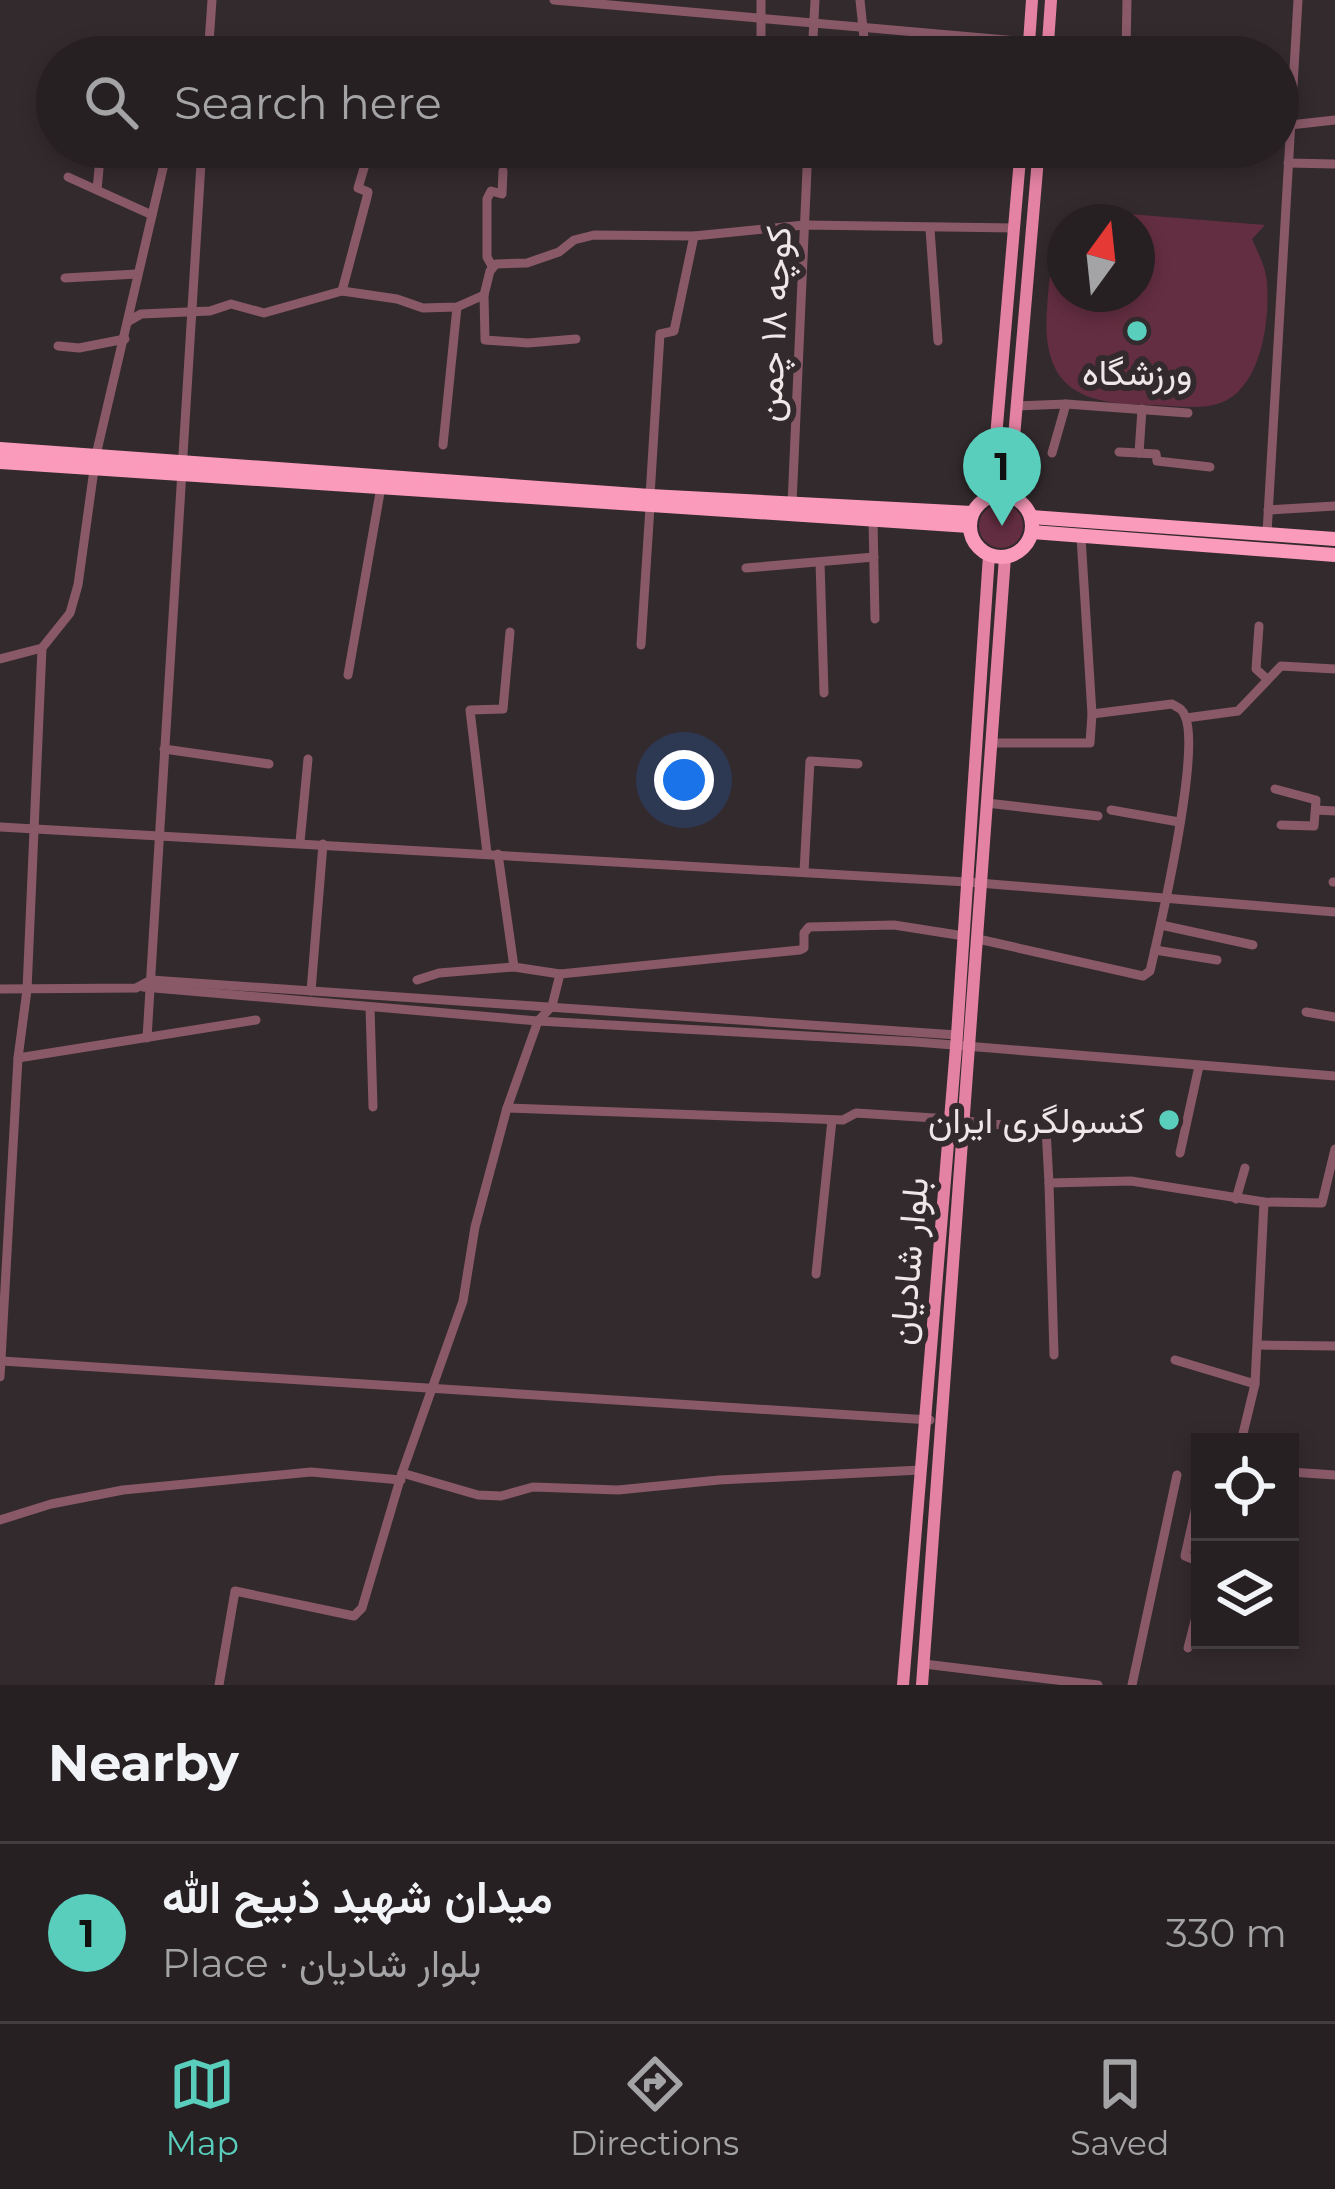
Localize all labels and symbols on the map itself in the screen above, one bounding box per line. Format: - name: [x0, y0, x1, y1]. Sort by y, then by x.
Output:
- north arrow: [1047, 204, 1155, 312]
- street label: كوچه ١٨ چمن: [746, 225, 803, 423]
- marker: ورزشگاه: [1124, 318, 1150, 344]
- place label: ورزشگاه: [1082, 350, 1192, 395]
- pin: 1: [963, 427, 1041, 526]
- your location: [654, 750, 714, 810]
- place label: کنسولگری ایران: [928, 1098, 1145, 1143]
- marker: کنسولگری ایران: [1156, 1107, 1182, 1133]
- street label: بلوار شادیان: [879, 1175, 938, 1347]

